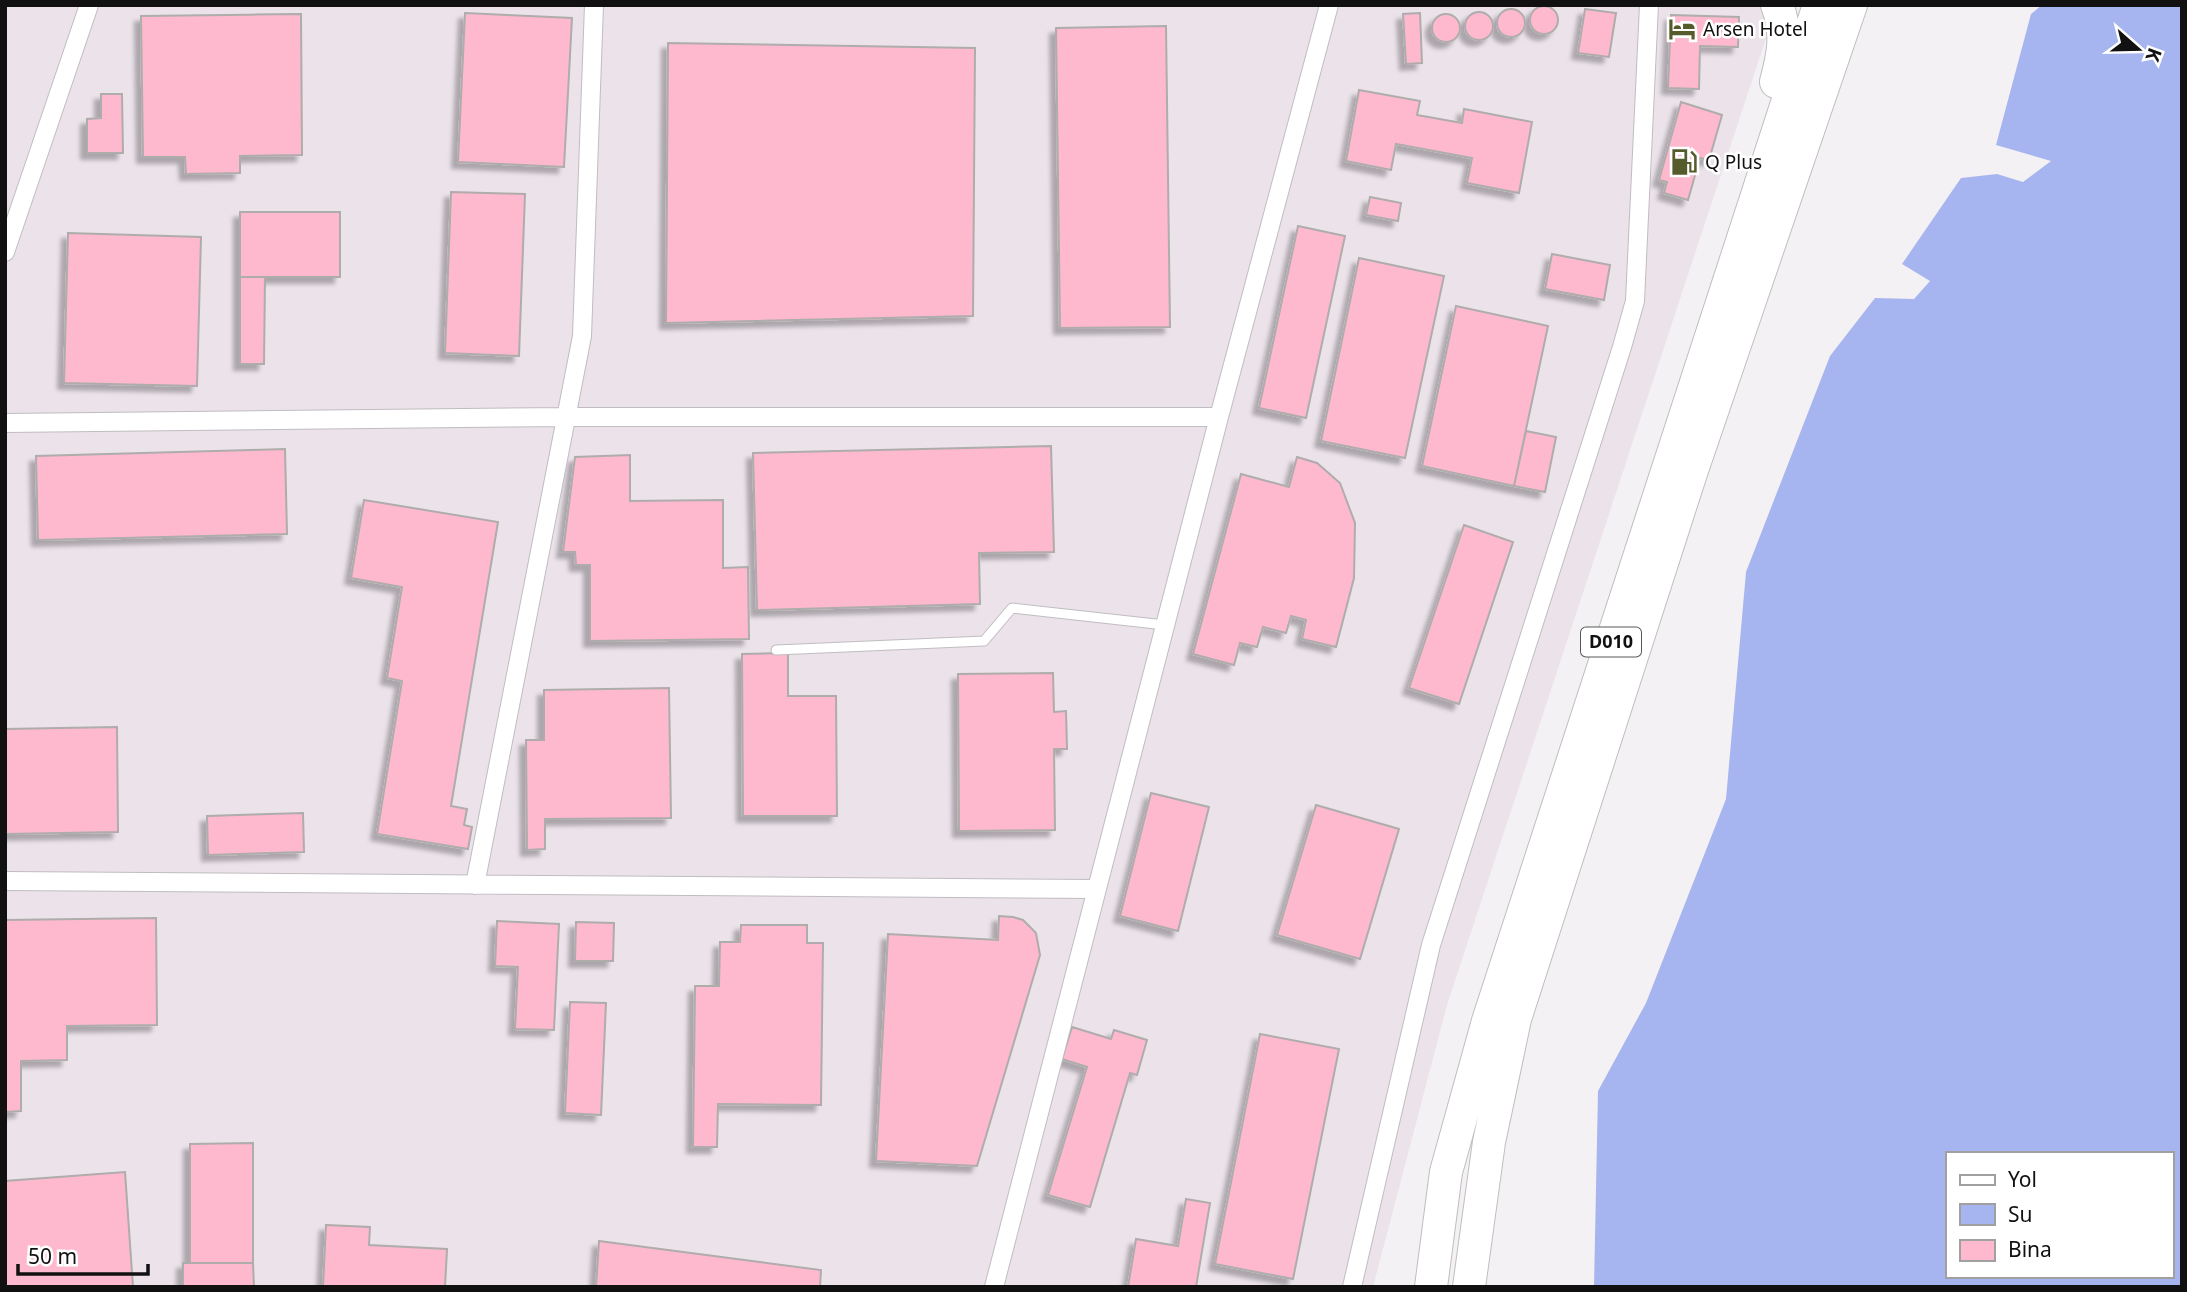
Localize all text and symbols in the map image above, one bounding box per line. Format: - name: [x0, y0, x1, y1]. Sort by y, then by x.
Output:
- hotel icon: Arsen Hotel: [1667, 14, 1697, 44]
- north arrow: [2103, 14, 2173, 84]
- place label: Arsen Hotel: [1703, 16, 1808, 42]
- text: K: [2139, 44, 2168, 66]
- fuel station icon: Q Plus: [1669, 147, 1699, 177]
- place label: Q Plus: [1705, 149, 1762, 175]
- road number: D010: [1581, 628, 1641, 656]
- legend: [1946, 1152, 2173, 1278]
- text: Yol: [2008, 1165, 2037, 1193]
- text: Su: [2008, 1200, 2033, 1228]
- scale bar: [18, 1232, 147, 1276]
- text: Bina: [2008, 1235, 2052, 1263]
- text: 50 m: [28, 1242, 77, 1270]

